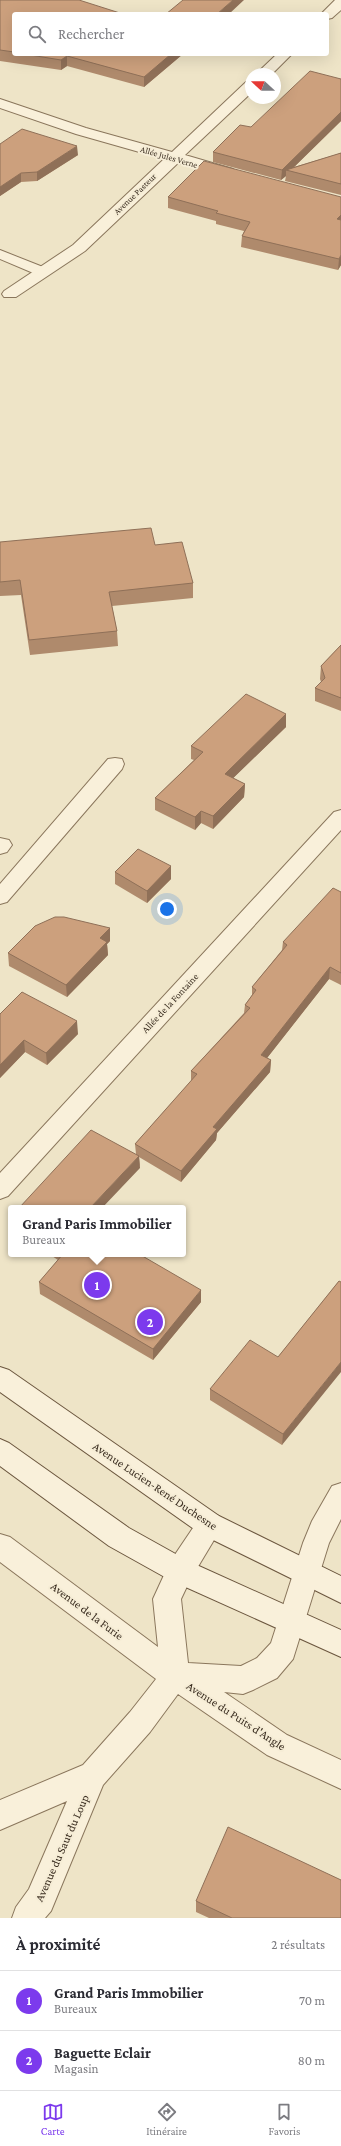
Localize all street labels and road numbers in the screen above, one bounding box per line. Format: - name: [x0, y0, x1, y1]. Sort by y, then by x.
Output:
- street label: Allée Jules Verne: [139, 144, 199, 170]
- street label: Avenue Pasteur: [112, 171, 159, 217]
- street label: Allée de la Fontaine: [140, 970, 201, 1035]
- street label: Avenue Lucien-René Duchesne: [90, 1439, 220, 1533]
- street label: Avenue de la Furie: [48, 1579, 126, 1643]
- street label: Avenue du Puits d'Angle: [184, 1679, 288, 1753]
- street label: Avenue du Saut du Loup: [32, 1792, 92, 1904]

